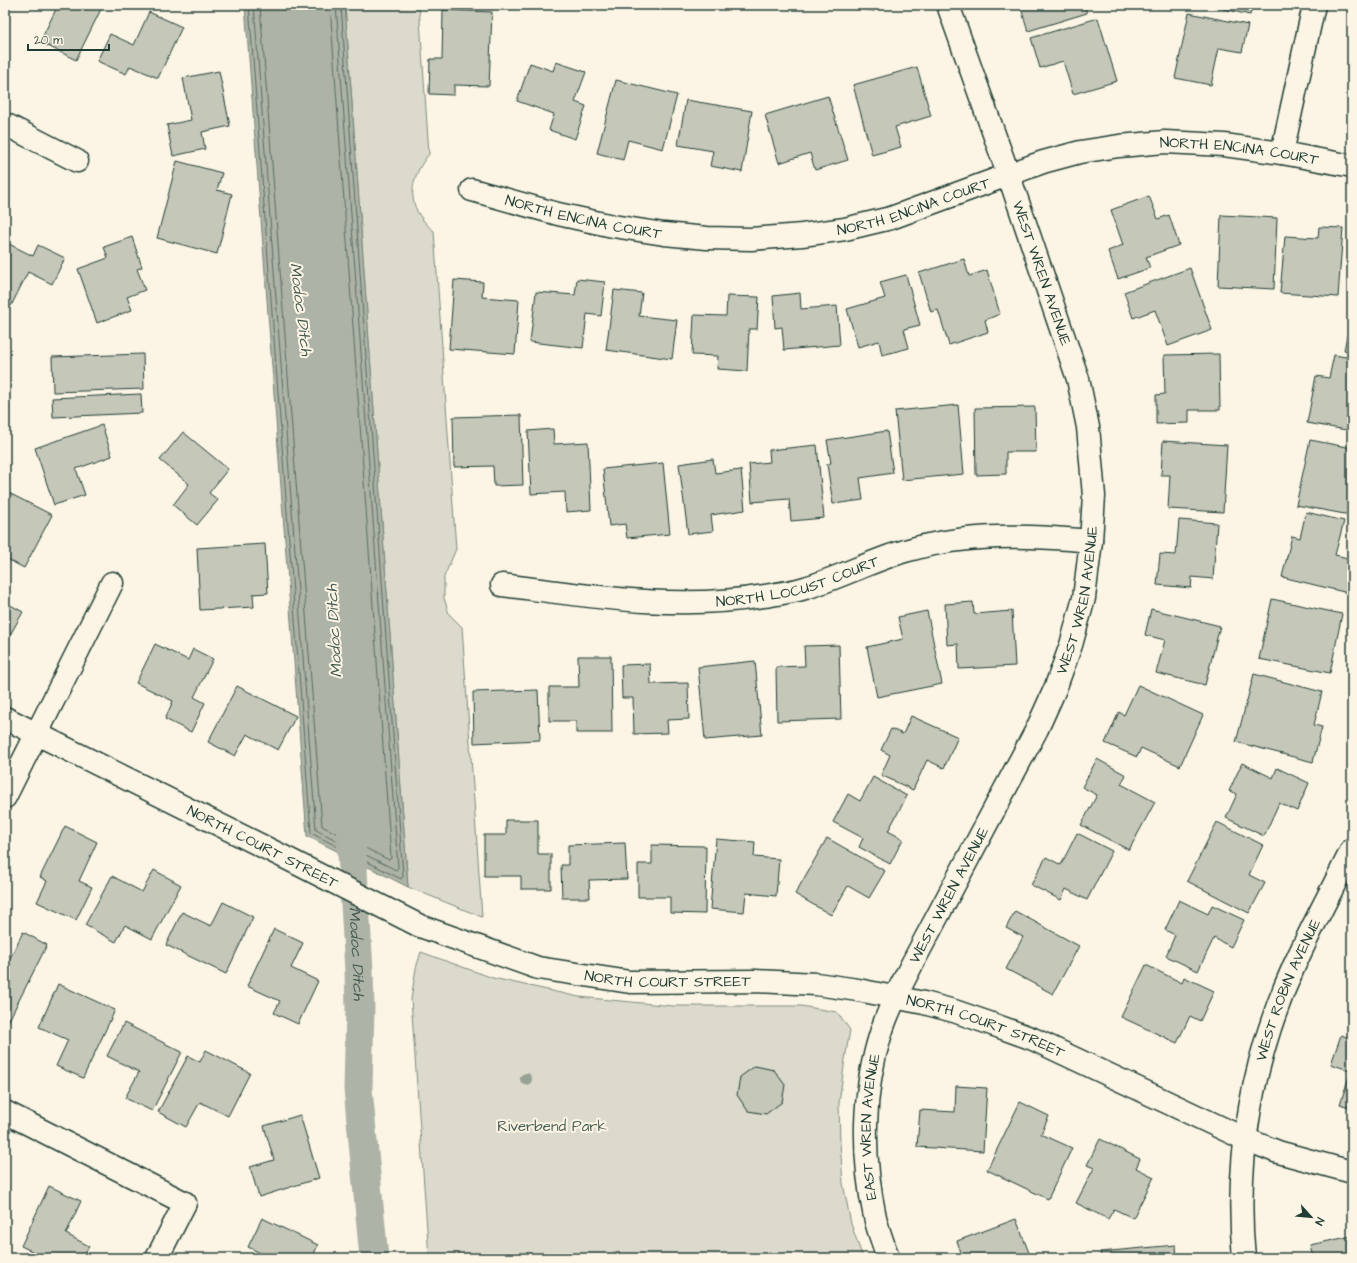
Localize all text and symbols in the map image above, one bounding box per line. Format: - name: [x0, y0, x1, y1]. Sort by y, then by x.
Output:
- scale bar: [28, 26, 109, 52]
- text: 20 m: [34, 32, 63, 49]
- street label: NORTH ENCINA COURT: [1159, 132, 1321, 171]
- street label: NORTH ENCINA COURT: [836, 172, 994, 241]
- street label: NORTH ENCINA COURT: [503, 190, 664, 245]
- street label: WEST WREN AVENUE: [1007, 198, 1076, 348]
- water label: Modoc Ditch: [284, 261, 318, 358]
- street label: WEST WREN AVENUE: [1051, 525, 1103, 678]
- street label: NORTH LOCUST COURT: [715, 551, 883, 612]
- water label: Modoc Ditch: [321, 583, 347, 678]
- street label: NORTH COURT STREET: [183, 800, 342, 894]
- street label: WEST WREN AVENUE: [904, 823, 994, 967]
- water label: Modoc Ditch: [343, 907, 370, 1002]
- street label: WEST ROBIN AVENUE: [1251, 915, 1326, 1064]
- street label: NORTH COURT STREET: [583, 965, 752, 993]
- street label: NORTH COURT STREET: [905, 990, 1069, 1064]
- street label: EAST WREN AVENUE: [856, 1051, 886, 1202]
- park label: Riverbend Park: [497, 1116, 607, 1137]
- north arrow: [1291, 1197, 1331, 1237]
- text: N: [1311, 1215, 1328, 1228]

